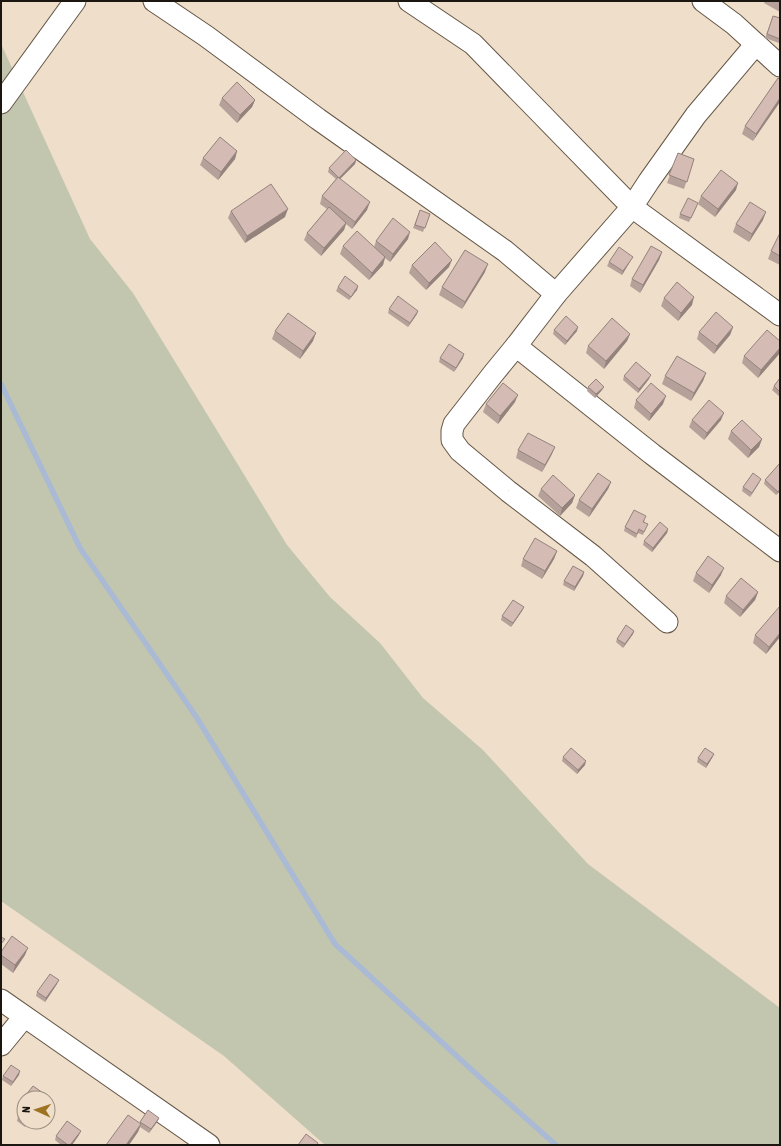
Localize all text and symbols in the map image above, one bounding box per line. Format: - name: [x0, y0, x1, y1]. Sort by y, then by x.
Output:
- north arrow: [16, 1090, 56, 1130]
- text: N: [20, 1106, 32, 1113]

